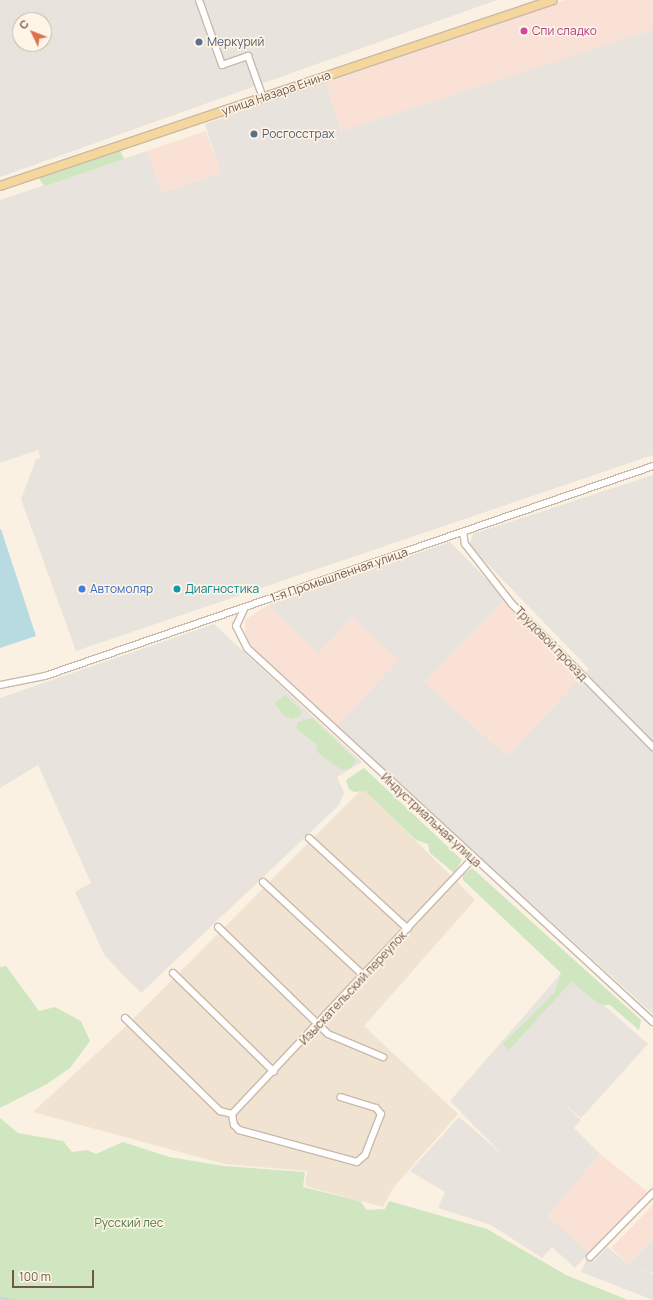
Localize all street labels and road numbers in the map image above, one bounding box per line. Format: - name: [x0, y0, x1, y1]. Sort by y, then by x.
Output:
- street label: улица Назара Енина: [219, 68, 333, 118]
- street label: 1-я Промышленная улица: [268, 545, 410, 605]
- street label: Трудовой проезд: [512, 604, 590, 684]
- street label: Индустриальная улица: [378, 770, 484, 870]
- street label: Изыскательский переулок: [296, 928, 410, 1048]

